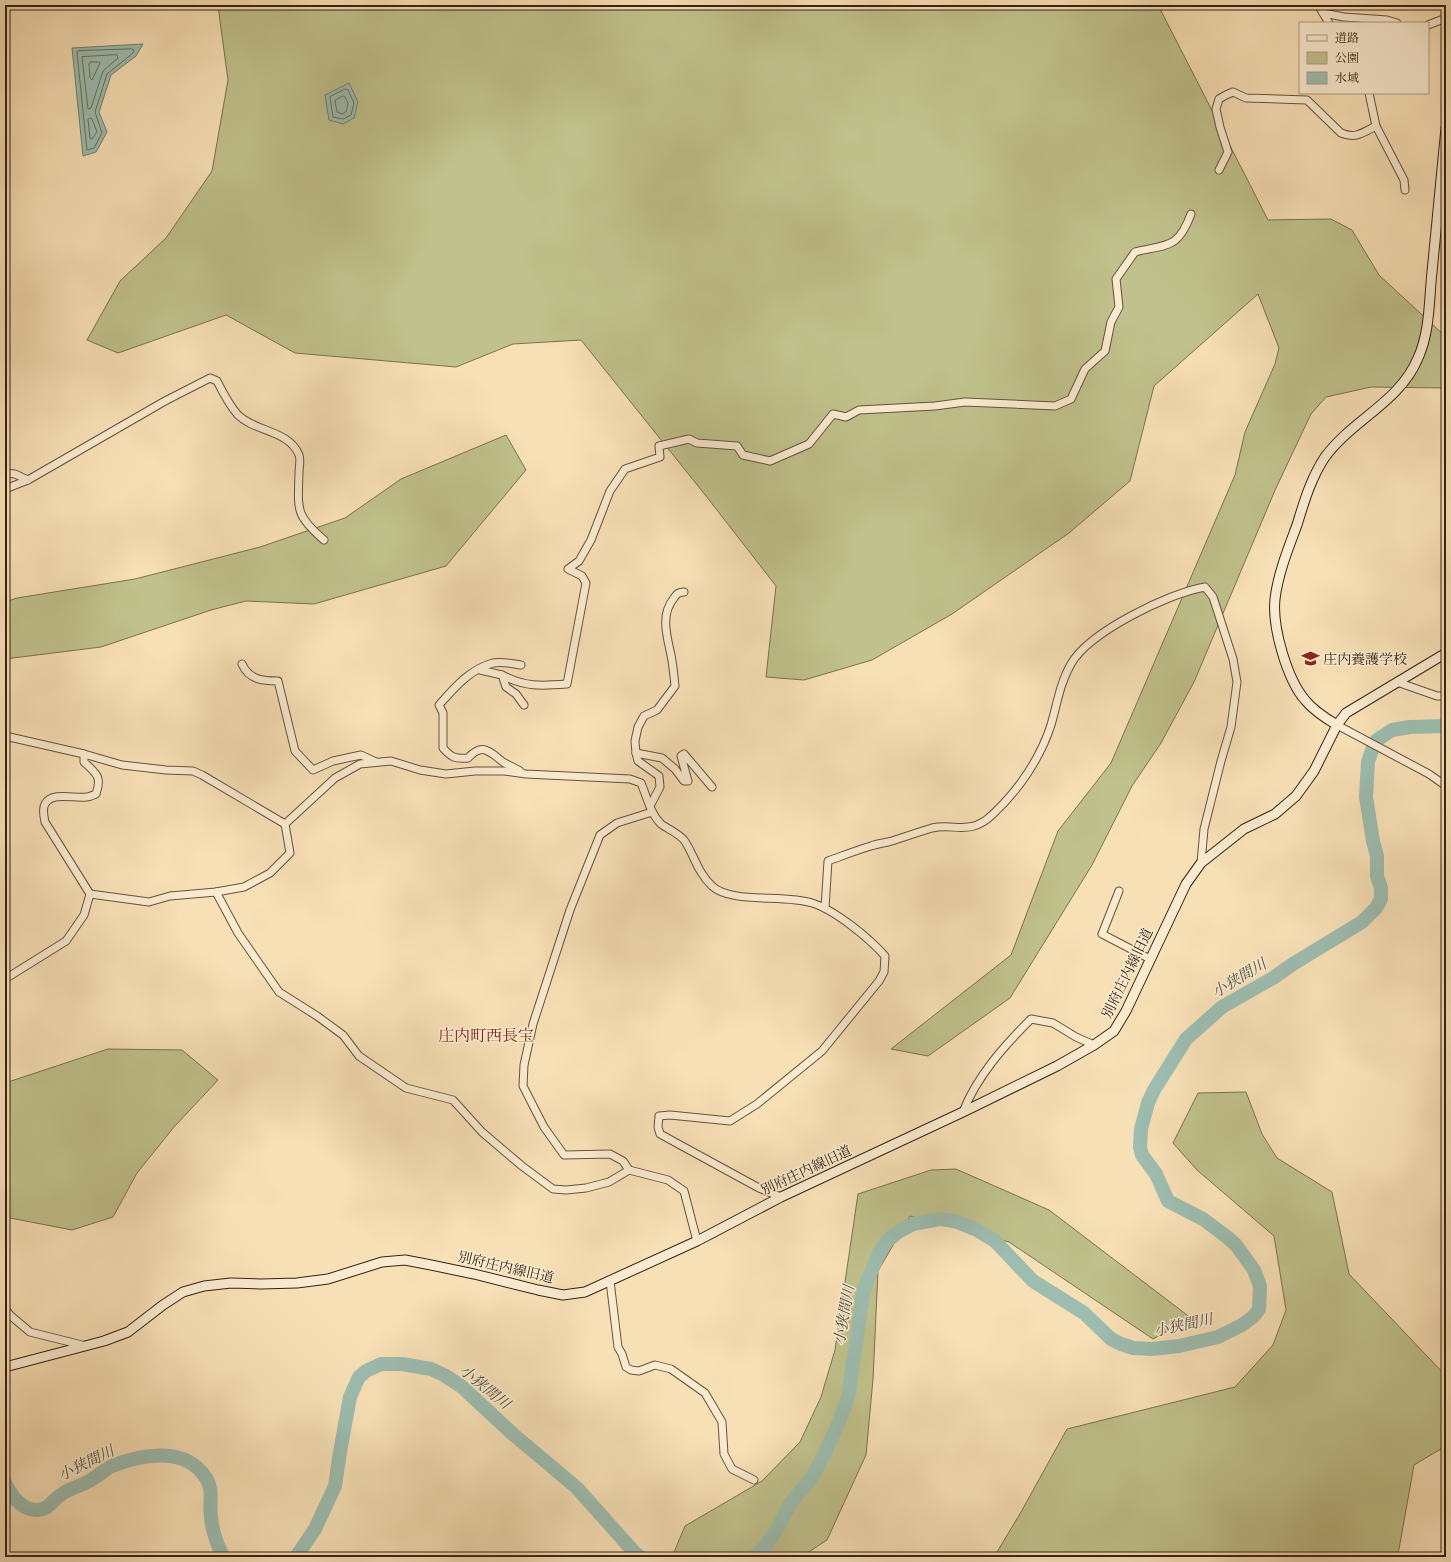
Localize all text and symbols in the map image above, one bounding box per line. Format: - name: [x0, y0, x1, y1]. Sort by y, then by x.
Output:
- legend: [1299, 22, 1429, 94]
- text: 道路: [1335, 30, 1359, 45]
- text: 公園: [1335, 50, 1359, 65]
- text: 水域: [1335, 70, 1359, 85]
- school or university icon: 庄内養護学校: [1300, 649, 1320, 669]
- place label: 庄内養護学校: [1323, 650, 1407, 668]
- street label: 別府庄内線旧道: [1097, 925, 1157, 1021]
- water label: 小狭間川: [1208, 953, 1271, 1001]
- district label: 庄内町西長宝: [438, 1025, 534, 1045]
- street label: 別府庄内線旧道: [758, 1141, 854, 1199]
- street label: 別府庄内線旧道: [456, 1247, 556, 1287]
- water label: 小狭間川: [829, 1282, 858, 1346]
- water label: 小狭間川: [1152, 1309, 1216, 1340]
- water label: 小狭間川: [456, 1360, 516, 1414]
- water label: 小狭間川: [55, 1440, 119, 1484]

